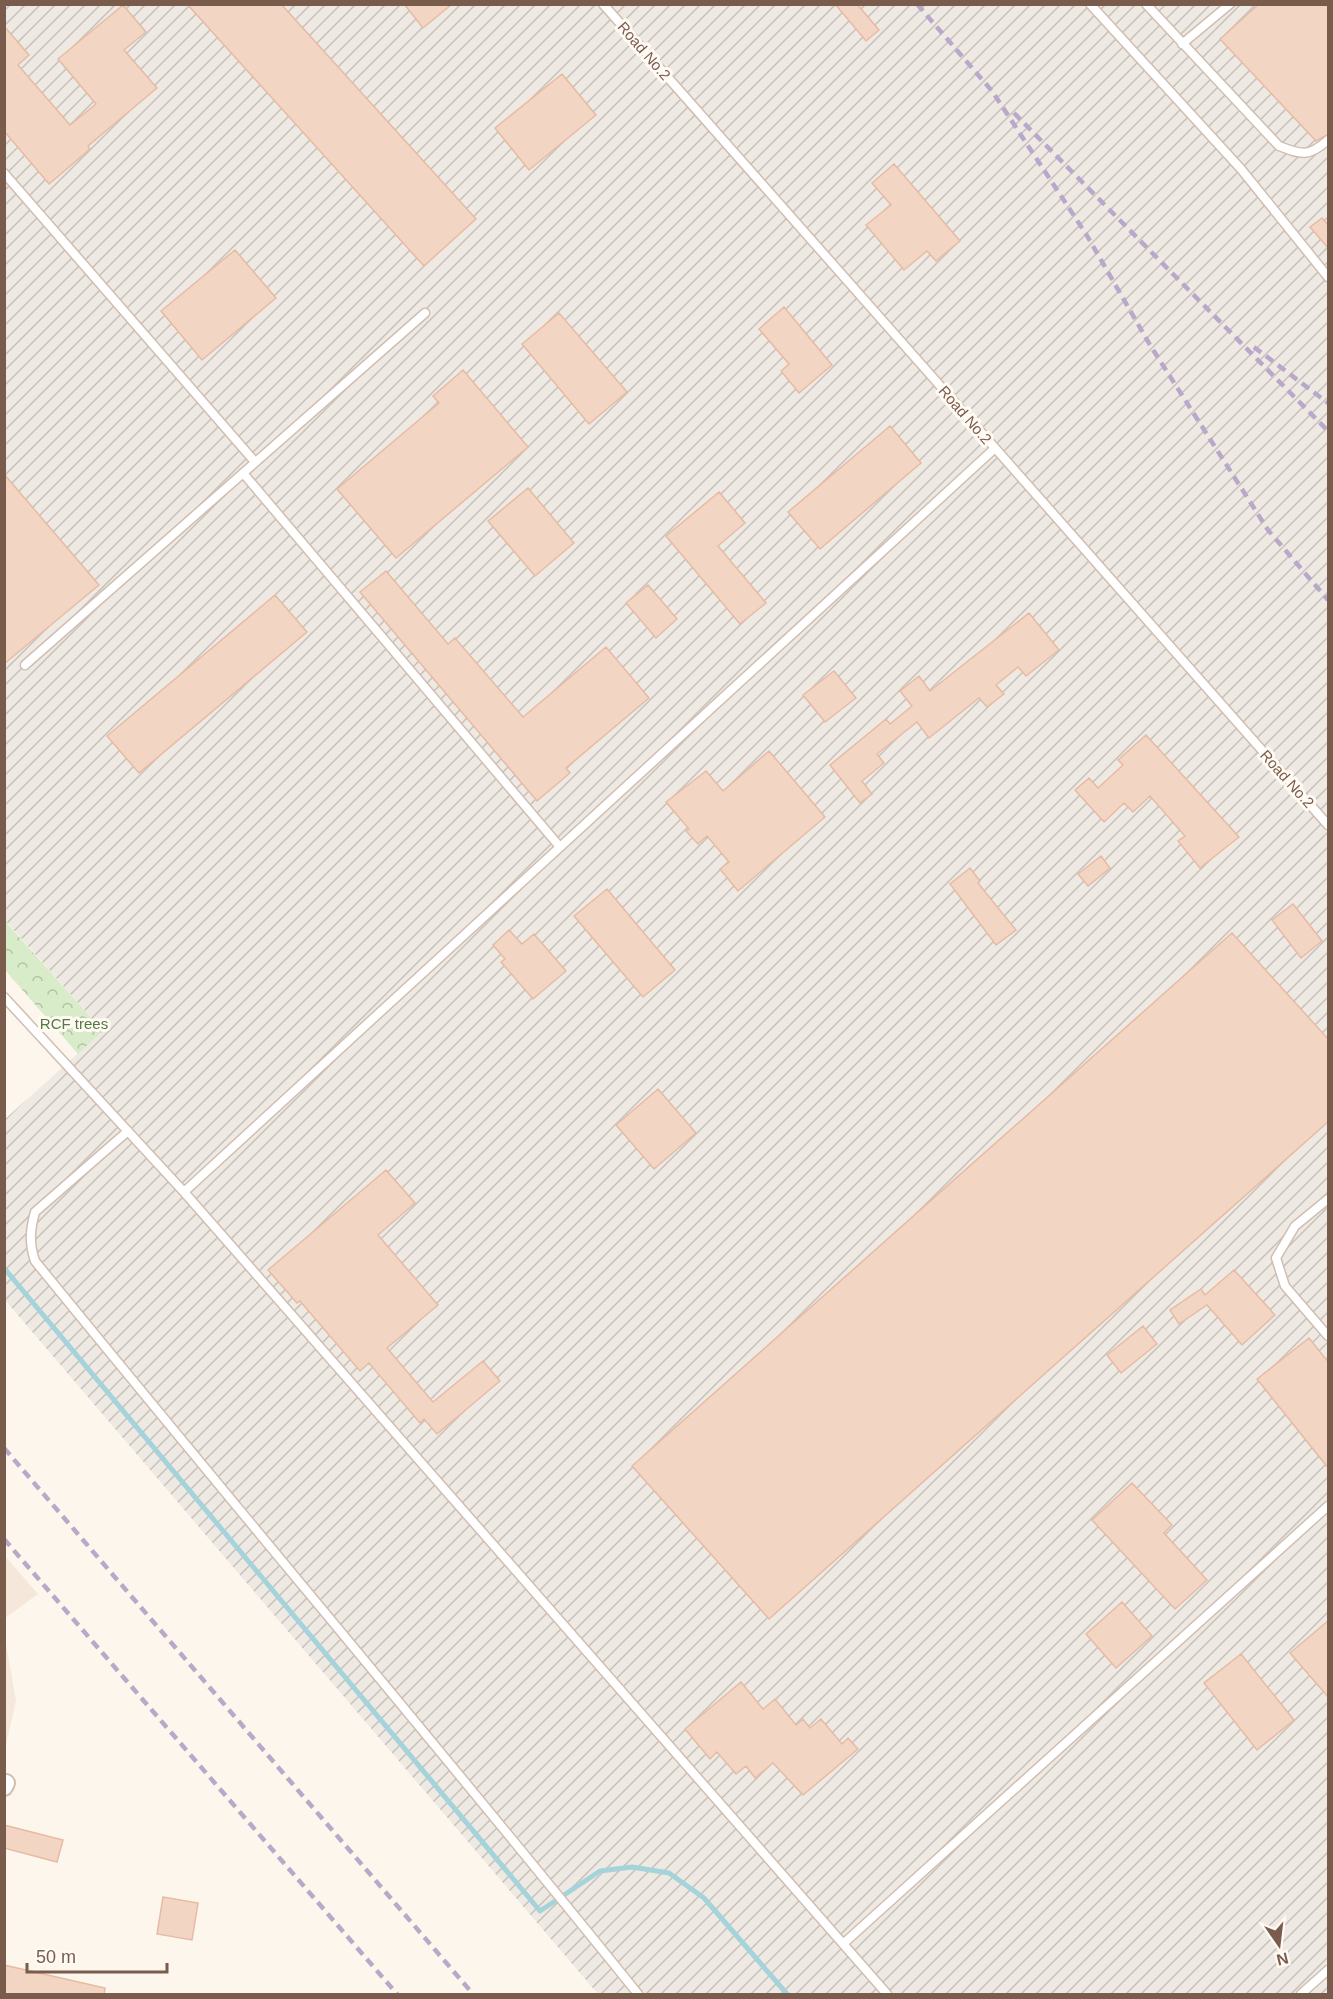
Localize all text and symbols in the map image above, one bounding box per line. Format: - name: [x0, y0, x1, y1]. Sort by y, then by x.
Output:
- street label: Road No.2: [614, 18, 674, 83]
- street label: Road No.2: [935, 382, 995, 447]
- street label: Road No.2: [1257, 746, 1318, 811]
- park label: RCF trees: [40, 1015, 108, 1032]
- north arrow: [1249, 1915, 1309, 1975]
- scale bar: [27, 1936, 166, 1974]
- text: 50 m: [36, 1947, 76, 1967]
- text: N: [1275, 1949, 1290, 1969]

